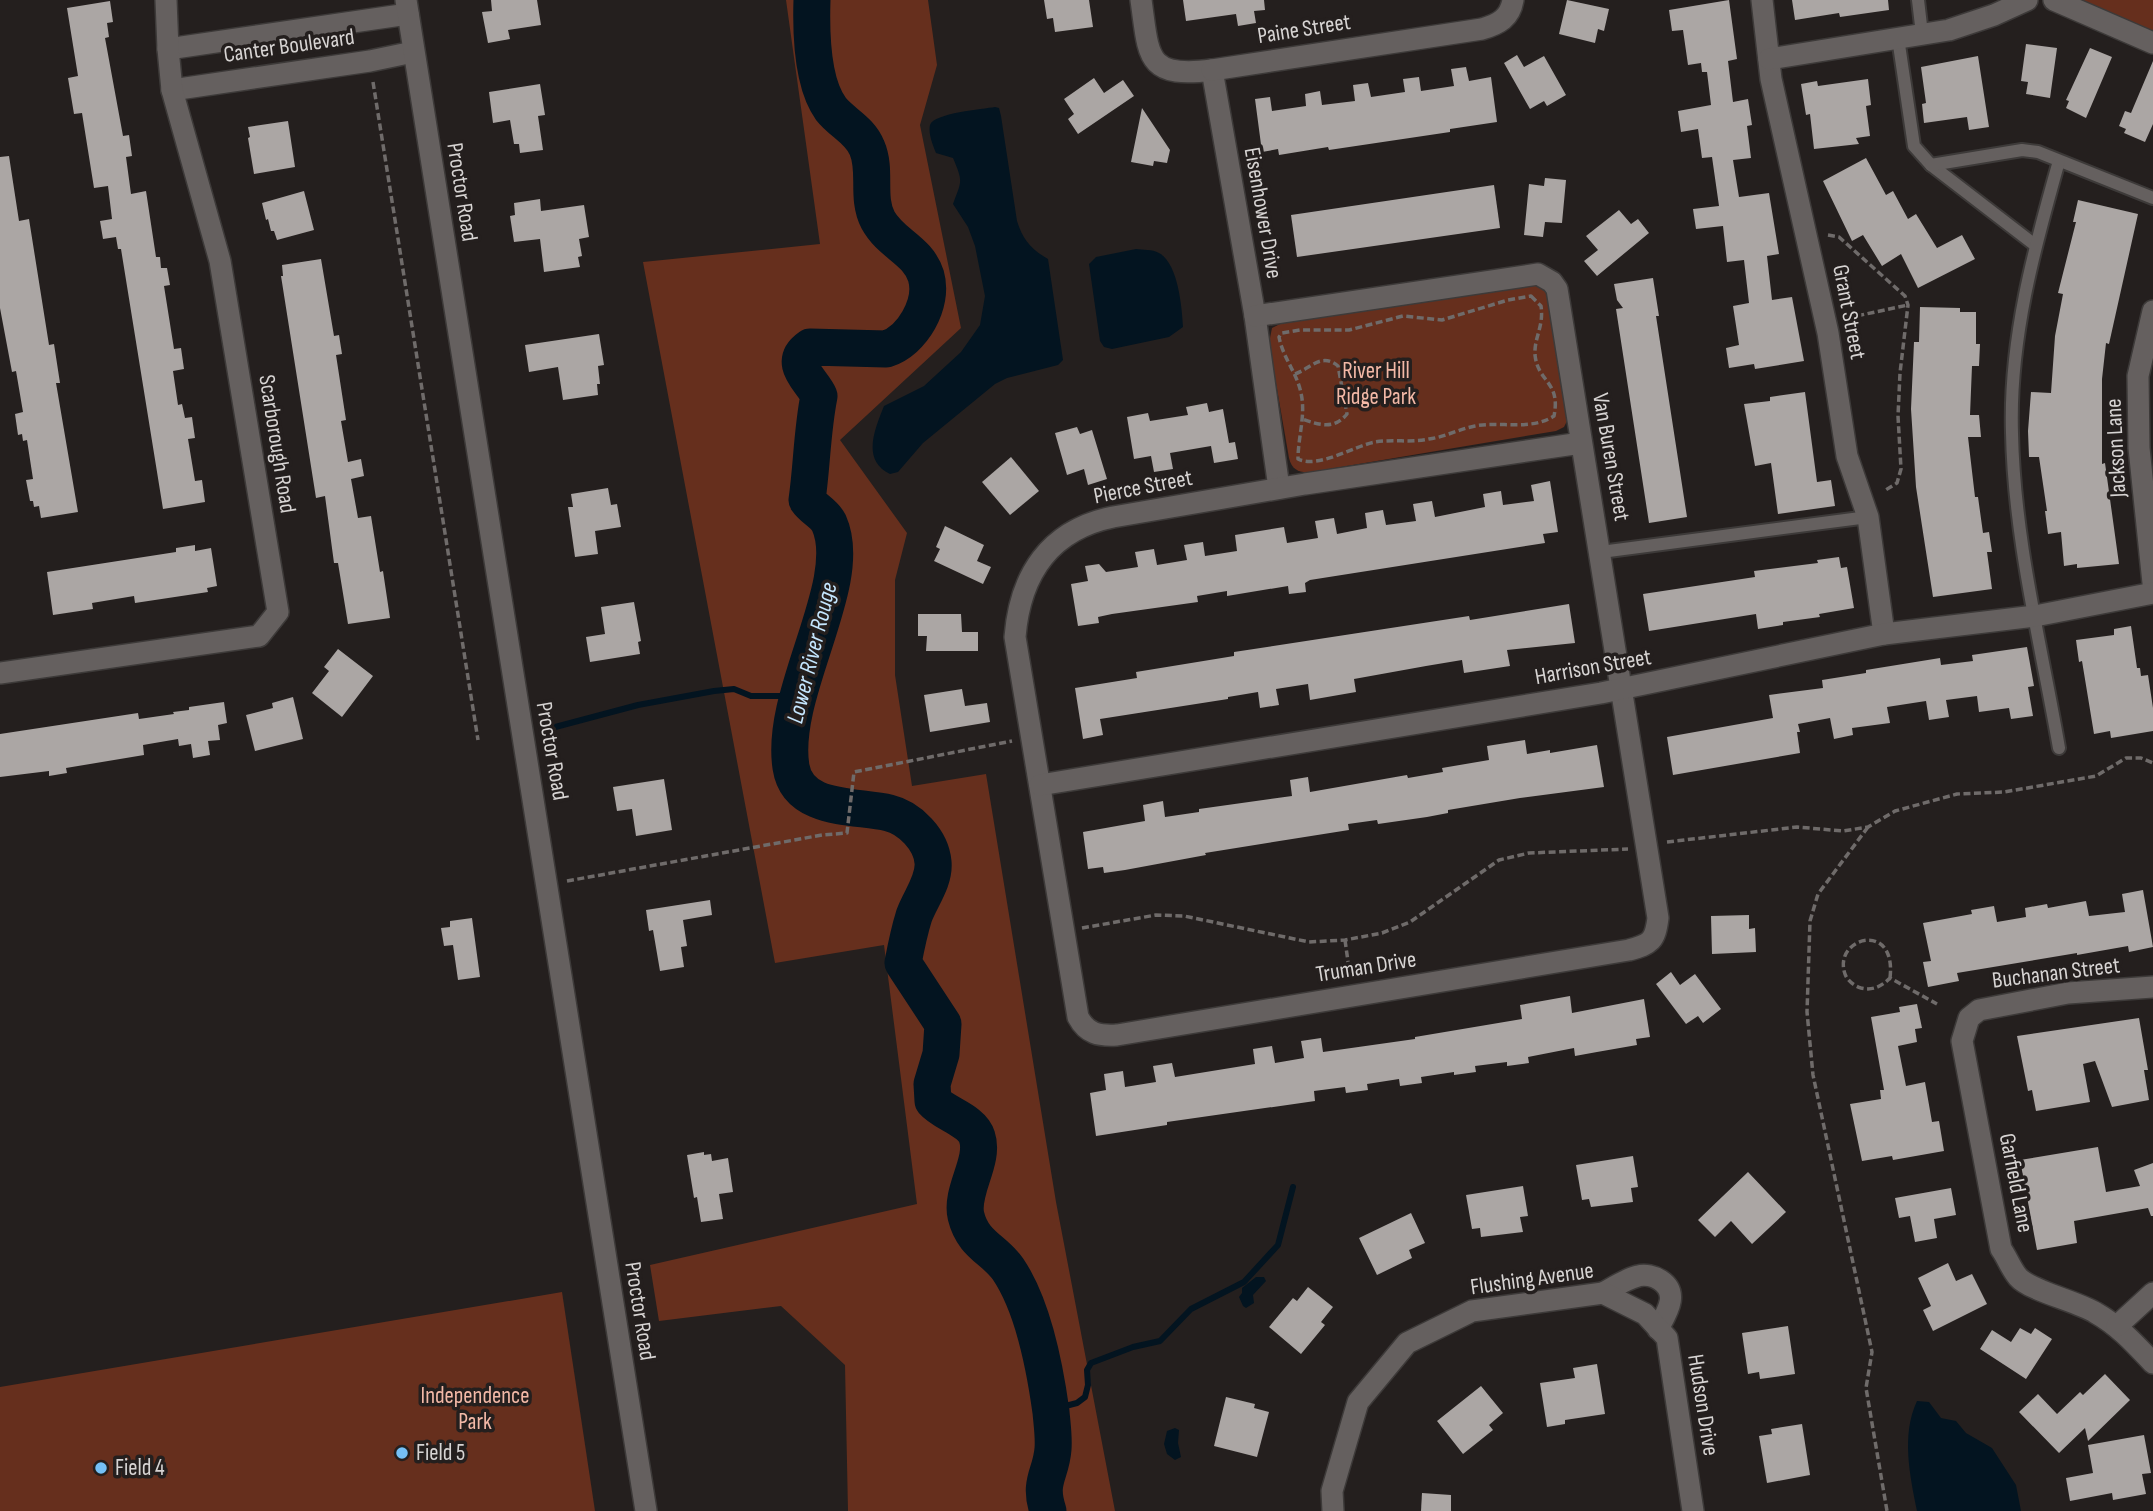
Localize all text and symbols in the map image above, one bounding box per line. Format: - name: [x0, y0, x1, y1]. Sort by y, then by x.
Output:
- street label: Paine Street: [1255, 8, 1353, 50]
- street label: Canter Boulevard: [222, 23, 356, 69]
- street label: Proctor Road: [440, 141, 484, 243]
- street label: Eisenhower Drive: [1238, 145, 1288, 281]
- street label: Grant Street: [1826, 262, 1872, 362]
- park label: River Hill Ridge Park: [1336, 357, 1416, 411]
- street label: Scarborough Road: [252, 373, 302, 515]
- street label: Van Buren Street: [1586, 391, 1636, 523]
- street label: Jackson Lane: [2099, 398, 2133, 499]
- street label: Pierce Street: [1091, 464, 1195, 510]
- water label: Lower River Rouge: [780, 579, 844, 727]
- street label: Harrison Street: [1533, 643, 1653, 691]
- street label: Proctor Road: [530, 700, 574, 802]
- street label: Truman Drive: [1314, 945, 1418, 989]
- street label: Buchanan Street: [1991, 951, 2121, 995]
- street label: Garfield Lane: [1993, 1131, 2039, 1235]
- street label: Flushing Avenue: [1469, 1257, 1595, 1301]
- street label: Proctor Road: [618, 1260, 662, 1362]
- street label: Hudson Drive: [1681, 1352, 1725, 1458]
- park label: Independence Park: [421, 1382, 529, 1436]
- place label: Field 5: [416, 1439, 465, 1467]
- marker: Field 5: [394, 1445, 410, 1461]
- place label: Field 4: [115, 1454, 165, 1482]
- marker: Field 4: [93, 1460, 109, 1476]

